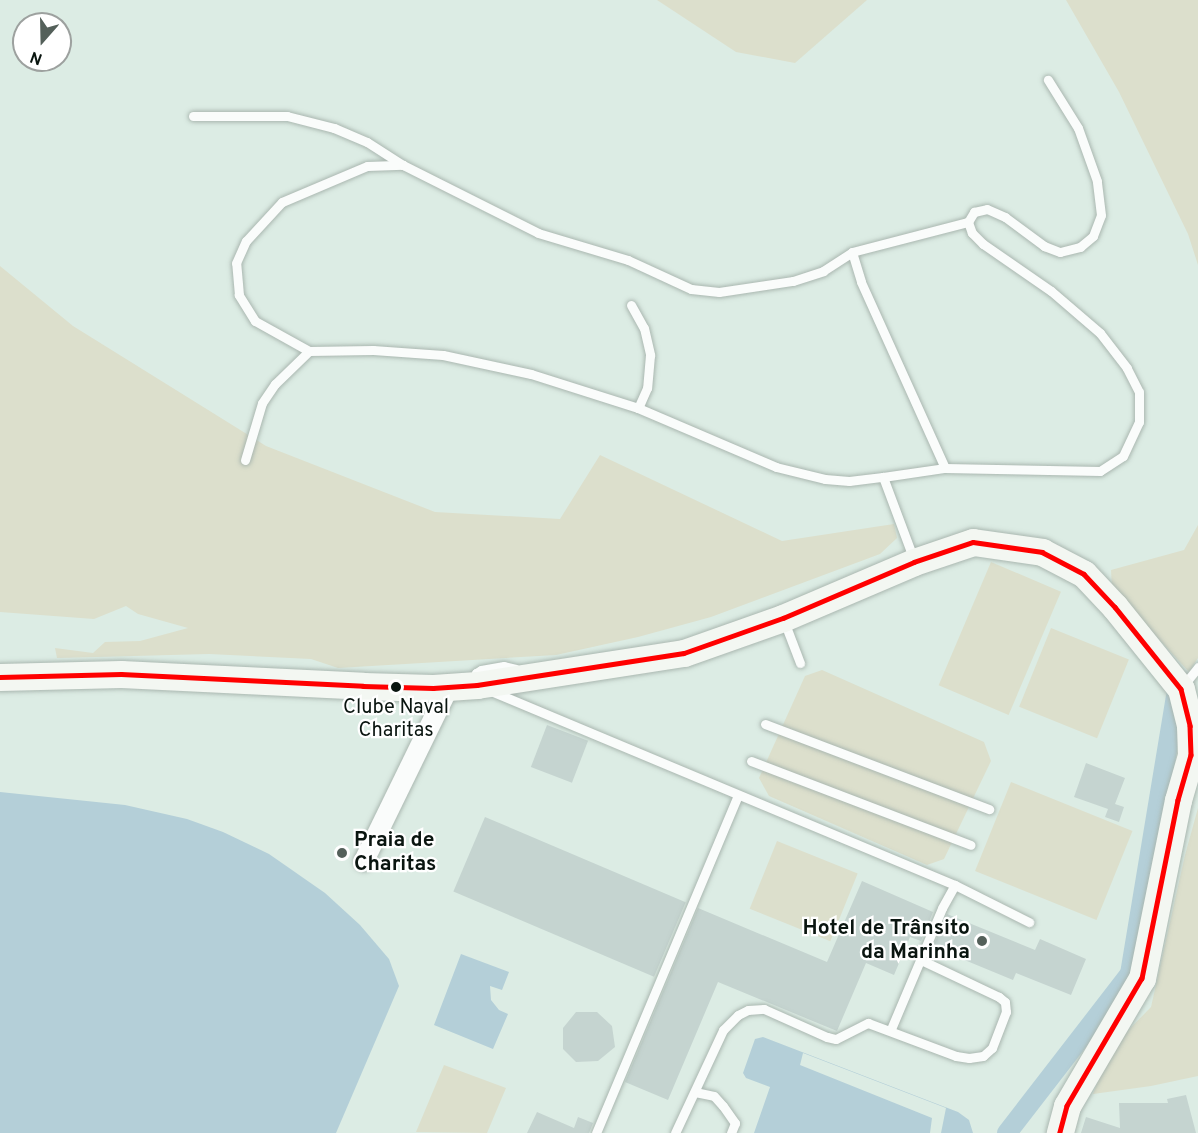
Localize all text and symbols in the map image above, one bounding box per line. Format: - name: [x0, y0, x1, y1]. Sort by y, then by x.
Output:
- north arrow: [12, 12, 72, 72]
- text: N: [28, 46, 45, 68]
- marker: Clube Naval Charitas: [390, 681, 402, 693]
- place label: Clube Naval Charitas: [343, 696, 449, 743]
- place label: Praia de Charitas: [354, 828, 436, 878]
- marker: Praia de Charitas: [335, 846, 349, 860]
- place label: Hotel de Trânsito da Marinha: [803, 916, 970, 966]
- marker: Hotel de Trânsito da Marinha: [975, 934, 989, 948]

